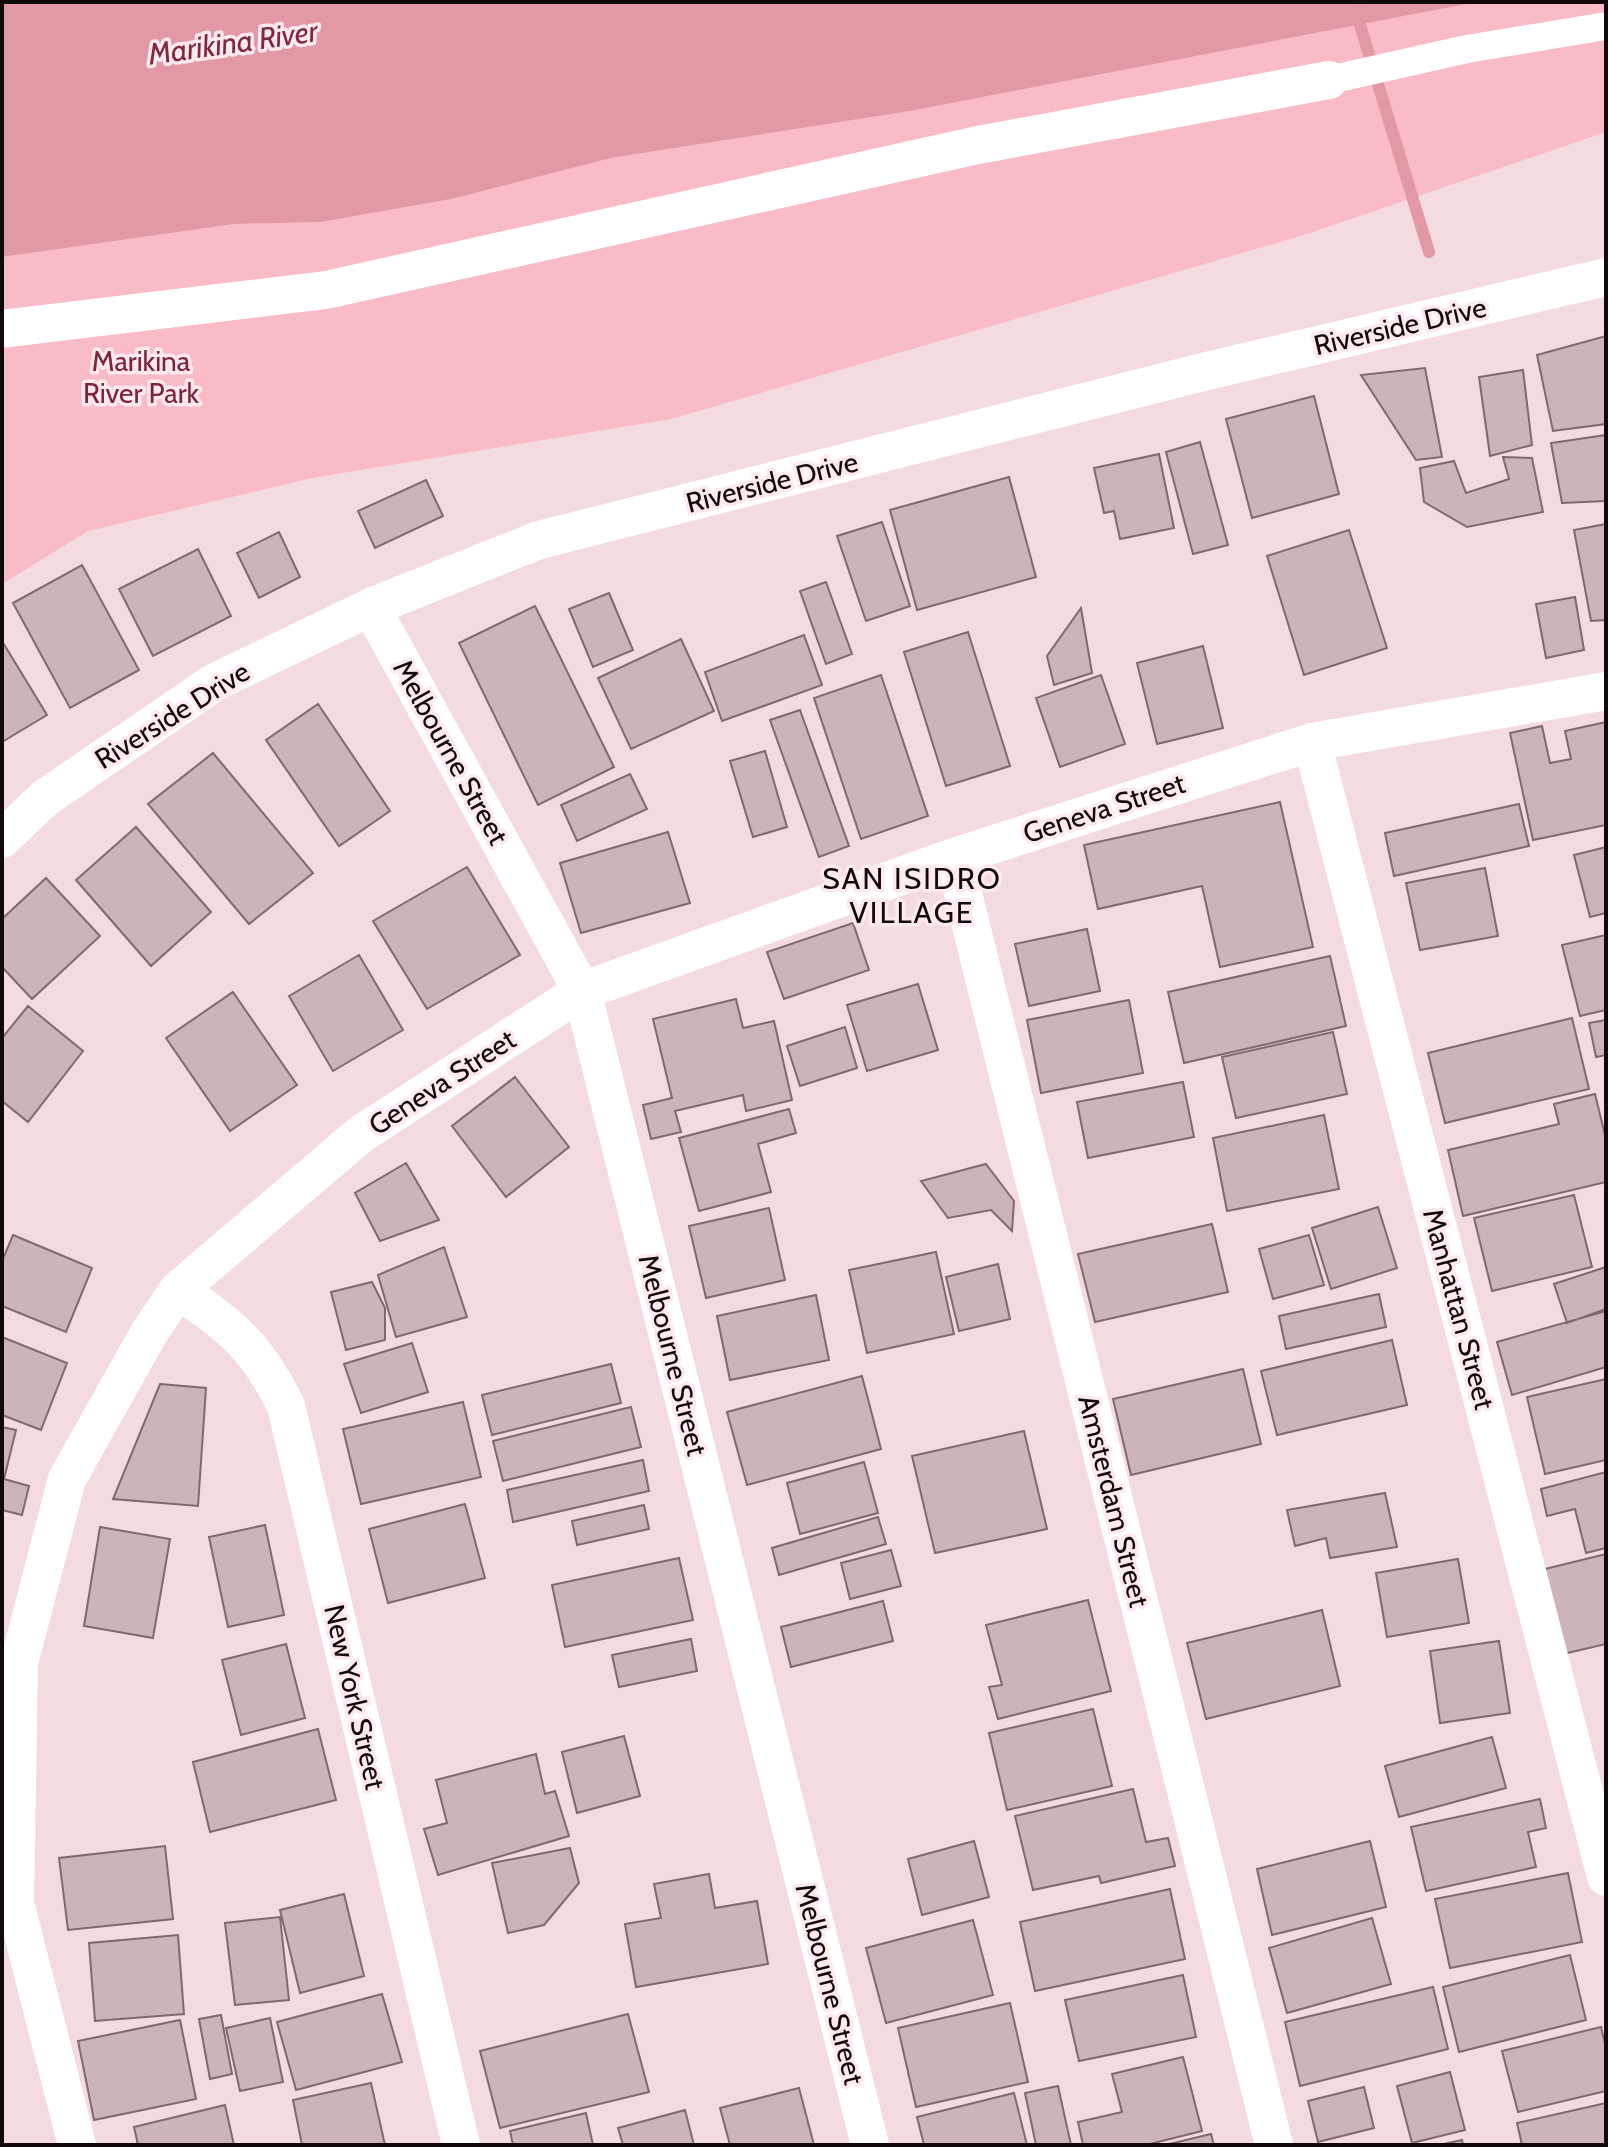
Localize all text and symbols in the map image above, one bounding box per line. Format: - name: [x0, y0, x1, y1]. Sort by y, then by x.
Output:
- water label: Marikina River: [145, 12, 322, 73]
- street label: Riverside Drive: [1311, 290, 1489, 362]
- park label: Marikina River Park: [83, 344, 199, 410]
- street label: Riverside Drive: [683, 444, 861, 520]
- street label: Riverside Drive: [88, 654, 256, 776]
- street label: Melbourne Street: [386, 654, 516, 850]
- street label: Geneva Street: [1019, 766, 1189, 850]
- district label: SAN ISIDRO VILLAGE: [822, 860, 1002, 931]
- street label: Geneva Street: [362, 1022, 522, 1142]
- street label: Manhattan Street: [1416, 1205, 1502, 1413]
- street label: Melbourne Street: [632, 1251, 714, 1459]
- street label: Amsterdam Street: [1071, 1391, 1157, 1611]
- street label: New York Street: [317, 1601, 393, 1793]
- street label: Melbourne Street: [789, 1880, 871, 2088]

